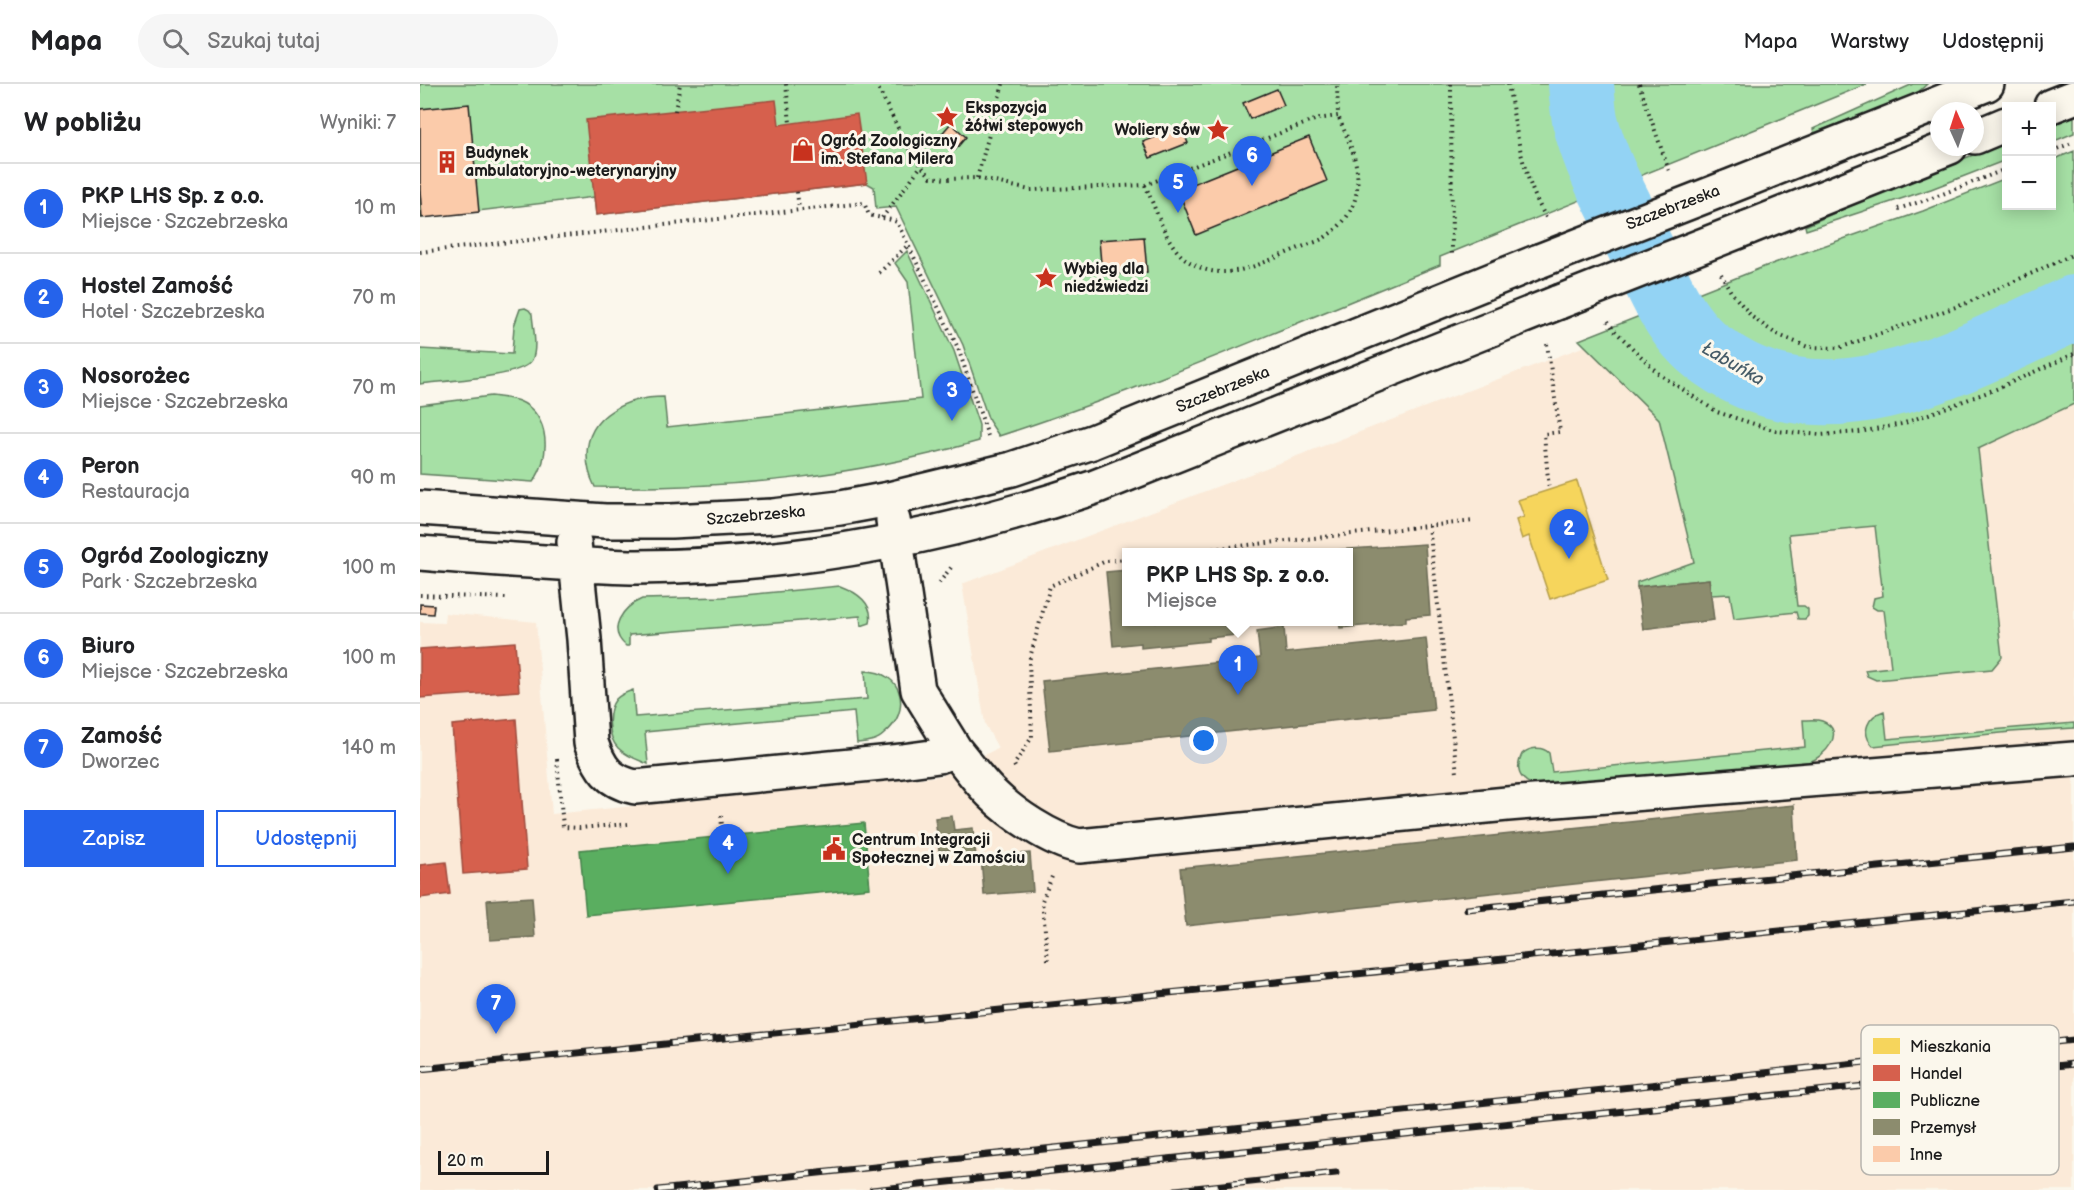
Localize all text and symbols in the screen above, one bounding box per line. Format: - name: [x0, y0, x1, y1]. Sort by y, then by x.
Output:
- search box: [138, 14, 558, 68]
- text: Mapa: [30, 25, 102, 58]
- icon: search: [159, 25, 192, 58]
- text: Szukaj tutaj: [207, 28, 320, 55]
- text: Mapa: [1744, 29, 1798, 54]
- text: Warstwy: [1831, 29, 1909, 54]
- text: Udostępnij: [1942, 29, 2044, 54]
- place label: Ekspozycja żółwi stepowych: [965, 99, 1083, 136]
- north arrow: [1930, 102, 1984, 156]
- map controls: [2002, 102, 2056, 210]
- button: +: [2002, 102, 2056, 156]
- place icon: Ekspozycja żółwi stepowych: [934, 104, 960, 130]
- text: W pobliżu: [24, 108, 142, 139]
- text: Wyniki: 7: [320, 111, 396, 135]
- place icon: Woliery sów: [1205, 117, 1231, 143]
- place label: Woliery sów: [1114, 121, 1201, 140]
- place label: Ogród Zoologiczny im. Stefana Milera: [821, 132, 958, 169]
- pin: 6: [1232, 136, 1272, 186]
- shop icon: Ogród Zoologiczny im. Stefana Milera: [790, 137, 816, 163]
- place label: Budynek ambulatoryjno-weterynaryjny: [465, 144, 677, 181]
- building icon: Budynek ambulatoryjno-weterynaryjny: [434, 149, 460, 175]
- button: −: [2002, 156, 2056, 210]
- pin: 5: [1158, 164, 1197, 213]
- street label: Szczebrzeska: [1623, 181, 1723, 235]
- text: PKP LHS Sp. z o.o.: [81, 183, 264, 210]
- text: 1: [39, 196, 48, 220]
- text: 10 m: [355, 196, 396, 220]
- text: Miejsce · Szczebrzeska: [81, 210, 288, 234]
- place label: Wybieg dla niedźwiedzi: [1064, 260, 1148, 297]
- place icon: Wybieg dla niedźwiedzi: [1033, 265, 1059, 291]
- text: Hostel Zamość: [81, 273, 233, 300]
- text: 2: [38, 286, 49, 310]
- text: 70 m: [352, 286, 396, 310]
- text: Hotel · Szczebrzeska: [81, 300, 265, 324]
- water label: Łabuńka: [1698, 338, 1768, 390]
- text: Nosorożec: [81, 363, 190, 390]
- street label: Szczebrzeska: [1174, 363, 1272, 417]
- pin: 3: [932, 372, 972, 421]
- text: 3: [38, 376, 49, 400]
- text: 70 m: [352, 376, 396, 400]
- text: Miejsce · Szczebrzeska: [81, 390, 288, 414]
- text: Peron: [81, 453, 140, 480]
- text: 4: [38, 466, 49, 490]
- text: 90 m: [351, 466, 396, 490]
- text: Restauracja: [81, 480, 190, 504]
- street label: Szczebrzeska: [706, 502, 806, 530]
- pin: 2: [1550, 510, 1588, 559]
- text: Ogród Zoologiczny: [81, 543, 268, 570]
- popup: [1122, 548, 1353, 626]
- text: 5: [38, 556, 49, 580]
- text: 100 m: [343, 556, 396, 580]
- text: PKP LHS Sp. z o.o.: [1146, 562, 1329, 589]
- text: Park · Szczebrzeska: [81, 570, 258, 594]
- text: Miejsce: [1146, 589, 1217, 613]
- text: Biuro: [81, 633, 135, 660]
- text: 6: [37, 646, 50, 670]
- text: 100 m: [343, 646, 396, 670]
- pin: 1: [1218, 646, 1258, 695]
- text: Miejsce · Szczebrzeska: [81, 660, 288, 684]
- text: Zamość: [81, 723, 162, 750]
- your location: [1189, 726, 1218, 755]
- text: 7: [38, 736, 49, 760]
- text: 140 m: [342, 736, 396, 760]
- text: Dworzec: [81, 750, 160, 774]
- button: Zapisz: [24, 810, 204, 867]
- button: Udostępnij: [216, 810, 396, 867]
- pin: 4: [708, 824, 748, 874]
- place label: Centrum Integracji Społecznej w Zamościu: [852, 831, 1025, 868]
- public building icon: Centrum Integracji Społecznej w Zamościu: [821, 836, 847, 862]
- pin: 7: [476, 984, 516, 1034]
- legend: [1861, 1025, 2059, 1175]
- text: Mieszkania: [1910, 1038, 1991, 1057]
- text: Handel: [1910, 1065, 1962, 1084]
- text: Publiczne: [1910, 1092, 1980, 1111]
- text: Przemysł: [1910, 1119, 1977, 1138]
- text: Inne: [1910, 1146, 1943, 1165]
- scale bar: [438, 1148, 549, 1176]
- text: 20 m: [447, 1152, 483, 1171]

